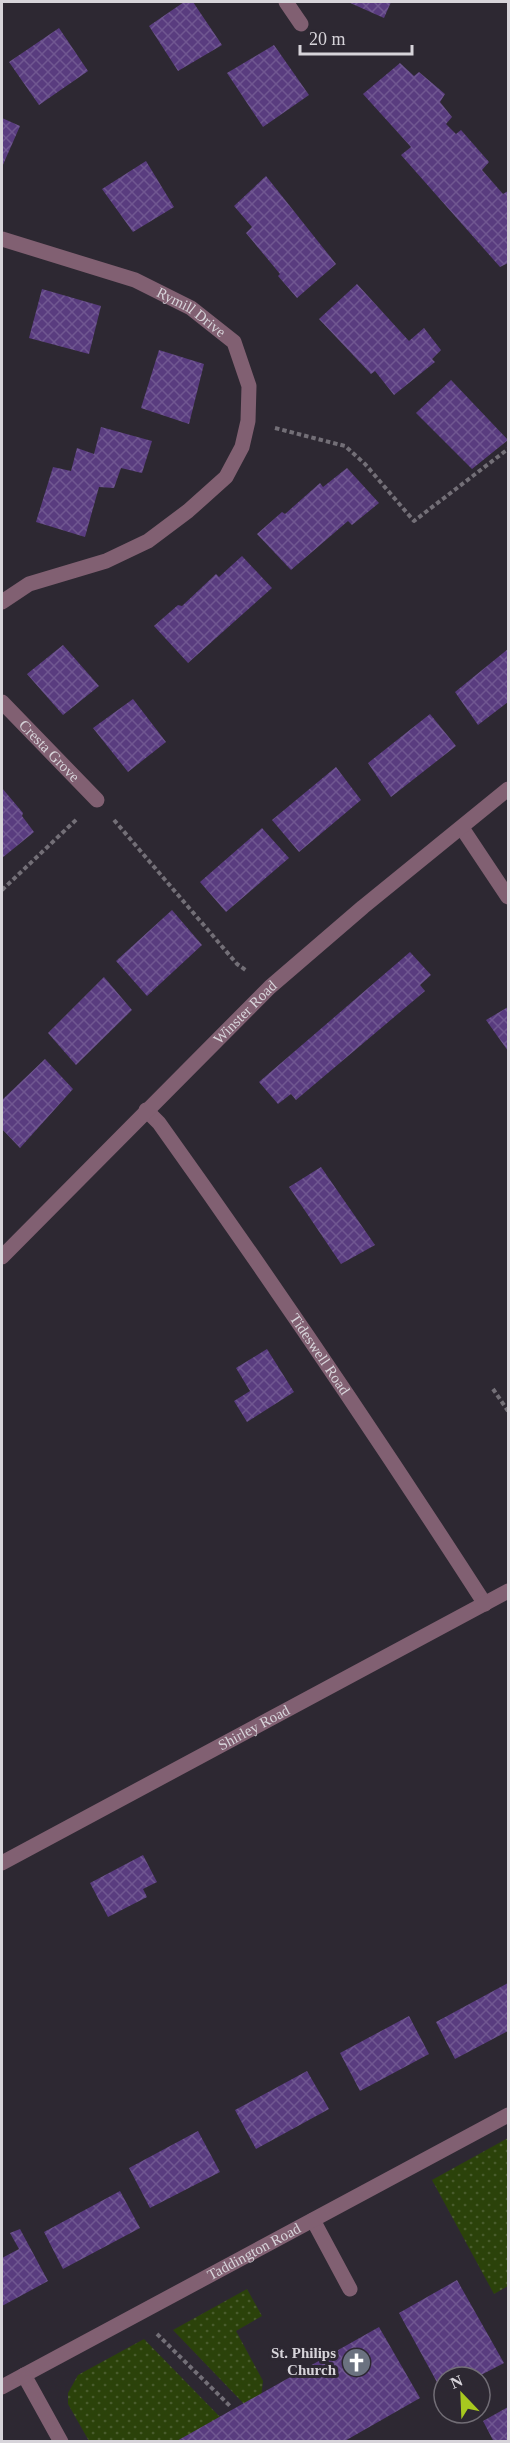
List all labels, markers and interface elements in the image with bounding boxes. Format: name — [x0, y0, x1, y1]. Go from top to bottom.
scale bar — [300, 18, 412, 56]
text: 20 m — [309, 29, 346, 49]
street label: Rymill Drive — [154, 284, 229, 340]
street label: Cresta Grove — [16, 717, 83, 785]
street label: Winster Road — [210, 977, 280, 1047]
street label: Tideswell Road — [287, 1311, 353, 1398]
street label: Shirley Road — [215, 1702, 293, 1753]
street label: Taddington Road — [205, 2220, 304, 2283]
place label: St. Philips Church — [271, 2345, 337, 2378]
church icon: St. Philips Church — [341, 2346, 373, 2378]
north arrow — [432, 2365, 492, 2425]
text: N — [448, 2371, 465, 2392]

